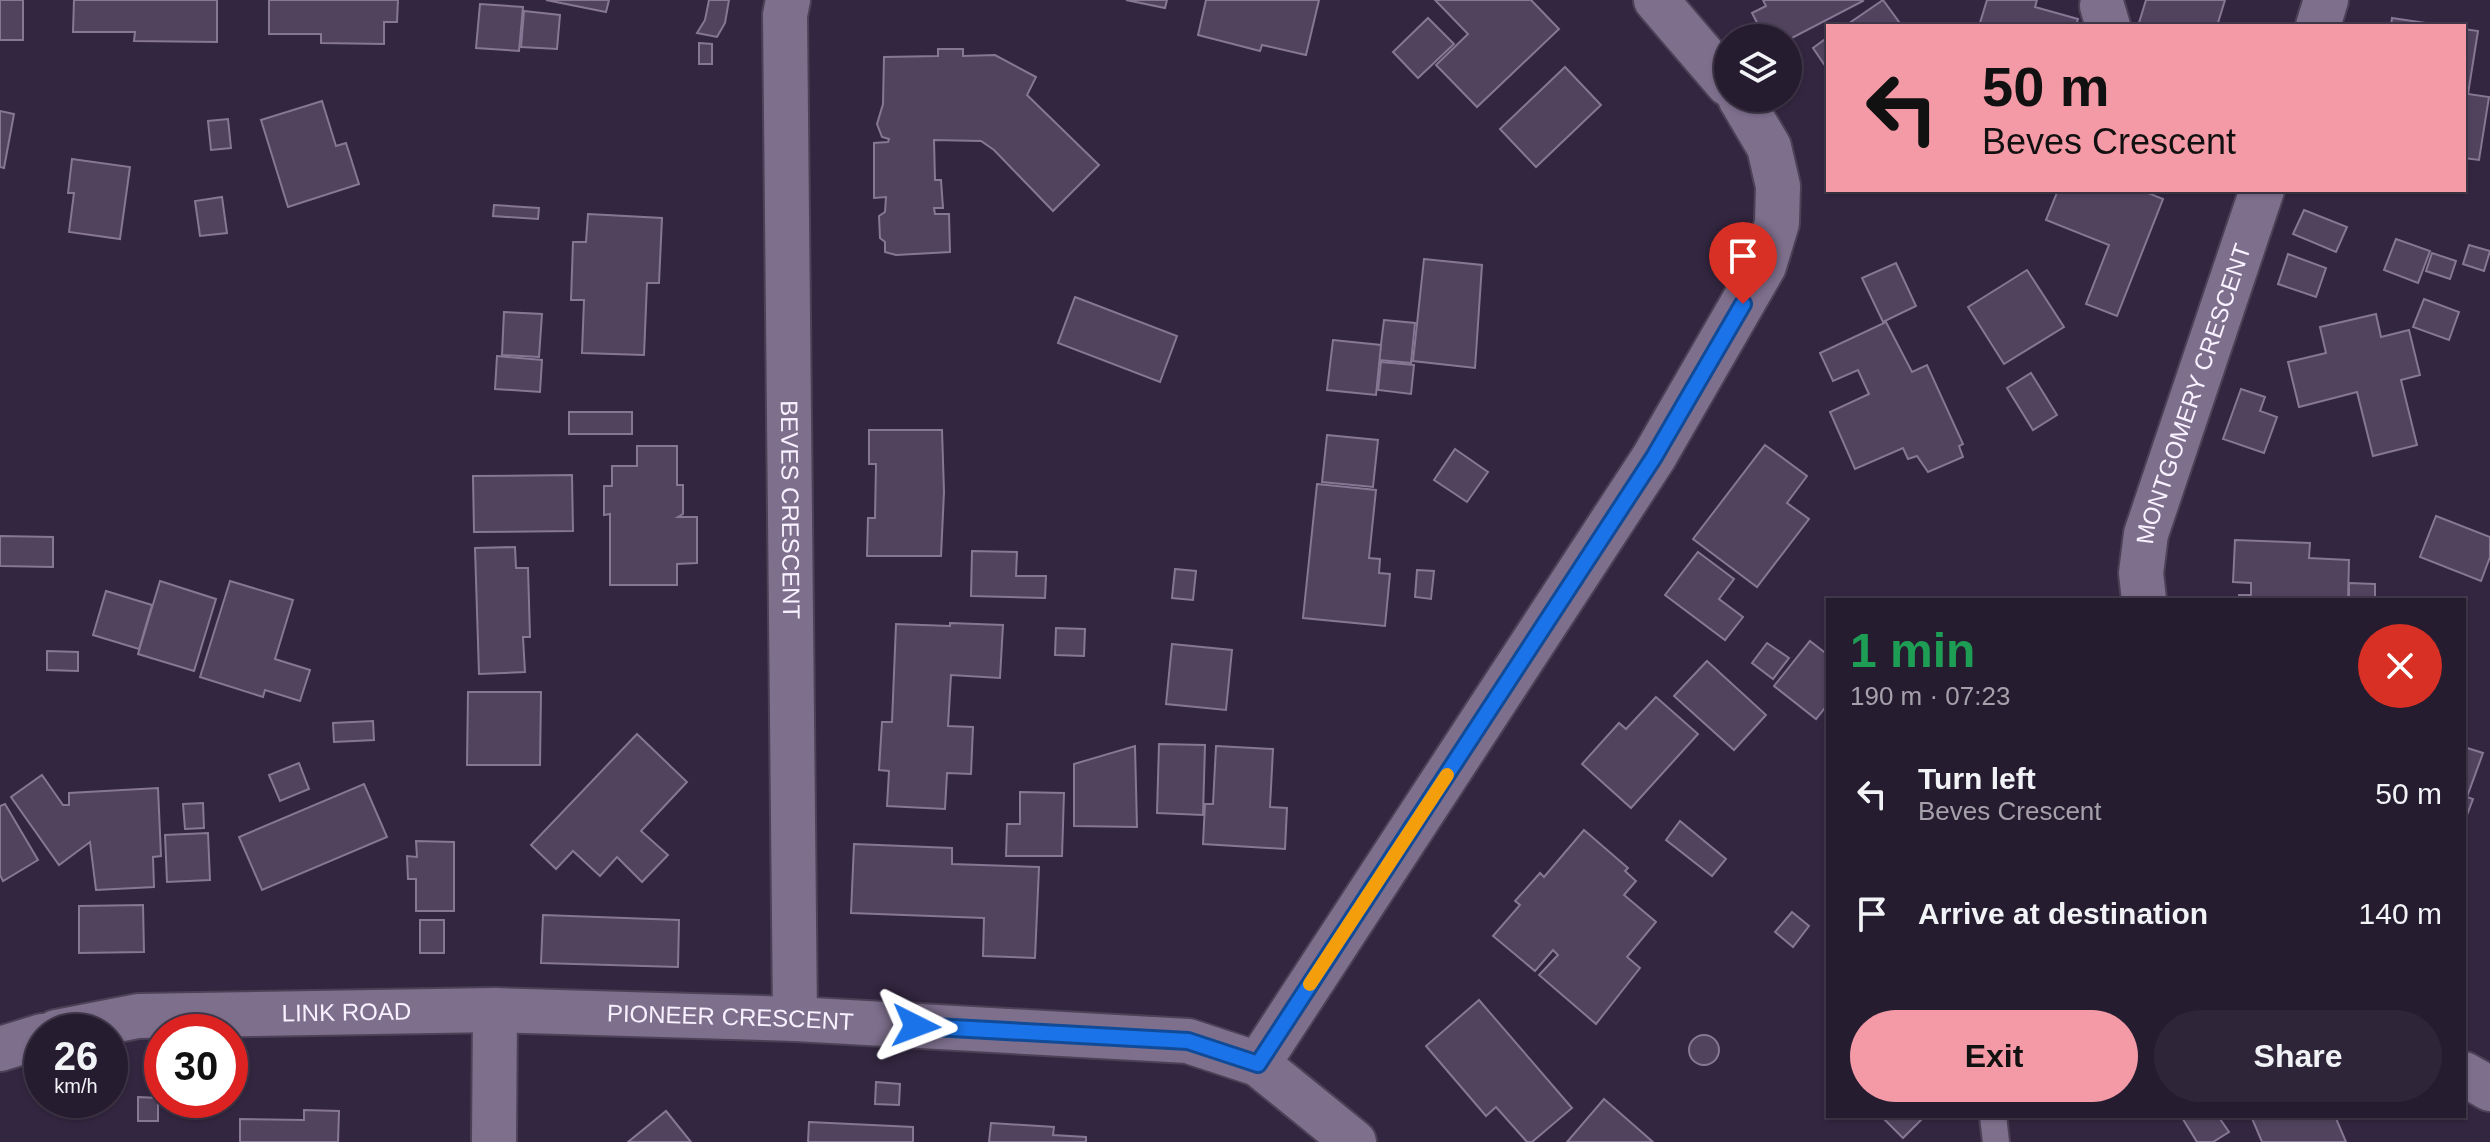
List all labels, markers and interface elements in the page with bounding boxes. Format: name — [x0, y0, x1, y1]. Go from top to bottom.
map controls — [1714, 24, 1802, 112]
button: layers — [1714, 24, 1802, 112]
text: 50 m — [1982, 55, 2110, 118]
icon: left — [1850, 56, 1954, 160]
text: Beves Crescent — [1982, 121, 2236, 162]
pin — [1709, 222, 1777, 304]
icon: arrive — [1721, 234, 1765, 278]
street label: MONTGOMERY CRESCENT — [2131, 240, 2256, 546]
street label: BEVES CRESCENT — [776, 400, 805, 620]
text: 1 min — [1850, 624, 1975, 677]
button: close — [2358, 624, 2442, 708]
text: 190 m · 07:23 — [1850, 681, 2010, 711]
text: Turn left — [1918, 762, 2036, 795]
icon: left — [1850, 772, 1894, 816]
text: 50 m — [2375, 777, 2442, 810]
text: Beves Crescent — [1918, 796, 2102, 826]
icon: arrive — [1850, 892, 1894, 936]
text: Arrive at destination — [1918, 897, 2208, 930]
text: 140 m — [2359, 897, 2442, 930]
position arrow — [874, 984, 958, 1068]
street label: LINK ROAD — [281, 997, 411, 1027]
street label: PIONEER CRESCENT — [607, 999, 855, 1035]
button: Exit — [1850, 1010, 2138, 1102]
button: Share — [2154, 1010, 2442, 1102]
speed limit sign: 30 — [144, 1014, 248, 1118]
text: 26 — [54, 1034, 98, 1078]
text: km/h — [54, 1075, 98, 1097]

